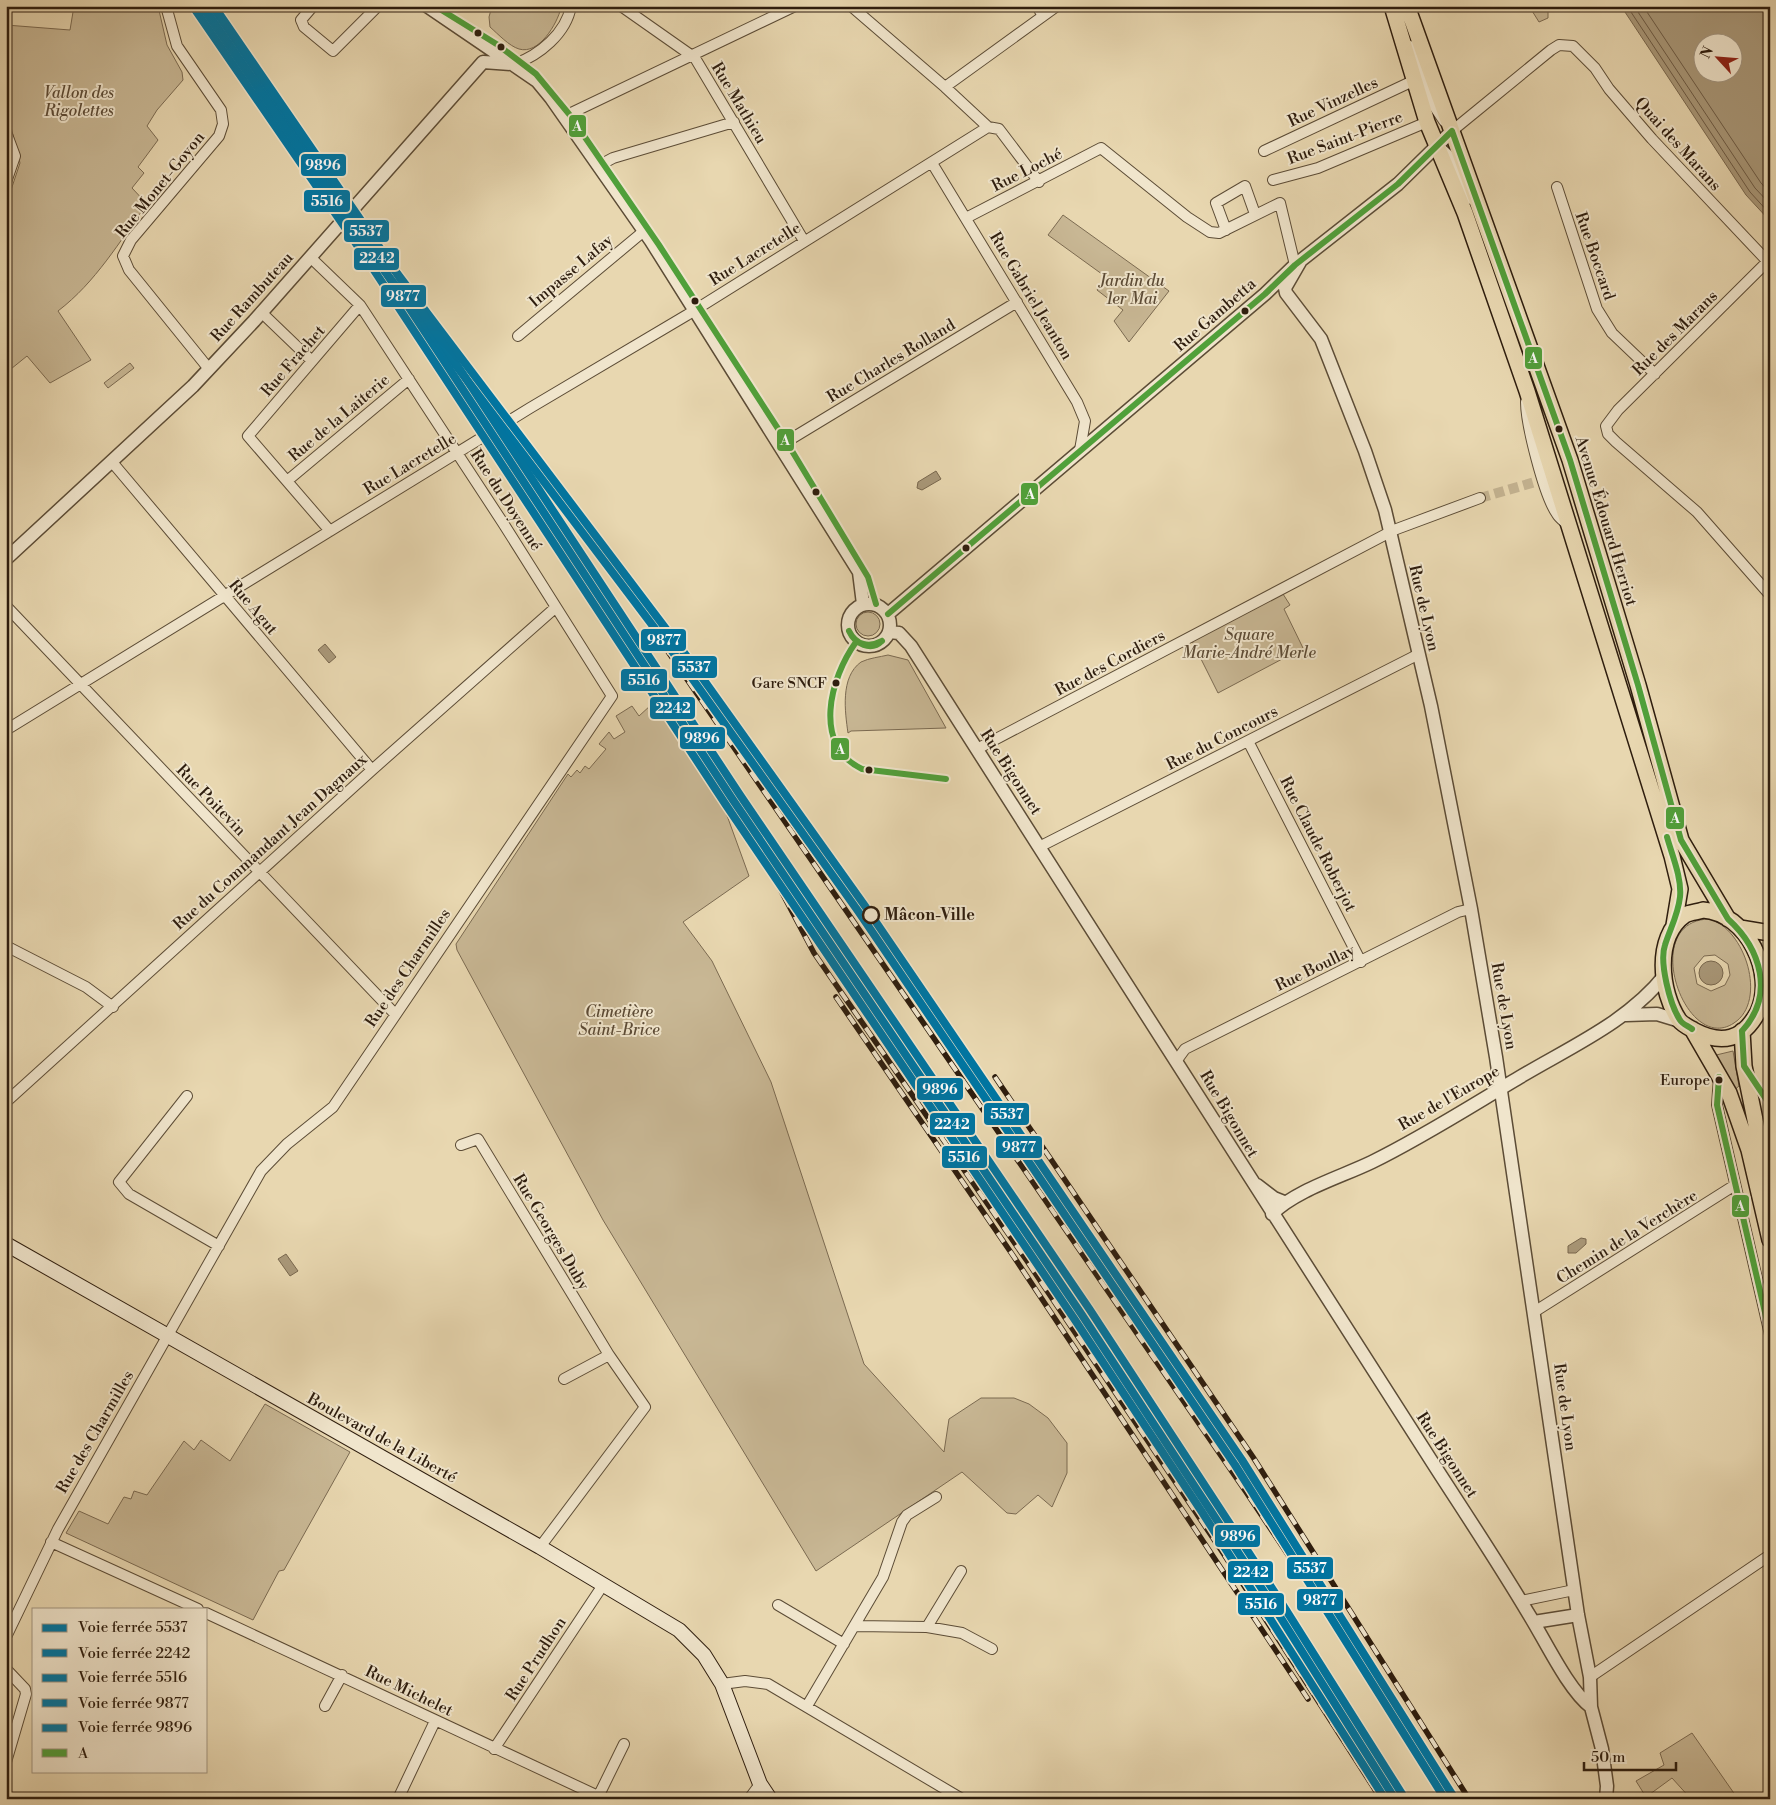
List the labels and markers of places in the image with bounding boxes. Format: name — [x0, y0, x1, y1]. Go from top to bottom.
unlabelled marker — [473, 28, 483, 38]
unlabelled marker — [496, 42, 506, 52]
unlabelled marker — [690, 296, 700, 306]
unlabelled marker — [1240, 306, 1250, 316]
unlabelled marker — [1554, 424, 1564, 434]
unlabelled marker — [811, 487, 821, 497]
unlabelled marker — [961, 543, 971, 553]
place label: Gare SNCF — [752, 674, 827, 693]
marker: Gare SNCF — [831, 678, 841, 688]
unlabelled marker — [864, 765, 874, 775]
place label: Mâcon-Ville — [884, 905, 975, 925]
marker: Mâcon-Ville — [862, 906, 880, 924]
place label: Europe — [1660, 1071, 1710, 1090]
marker: Europe — [1714, 1075, 1724, 1085]

